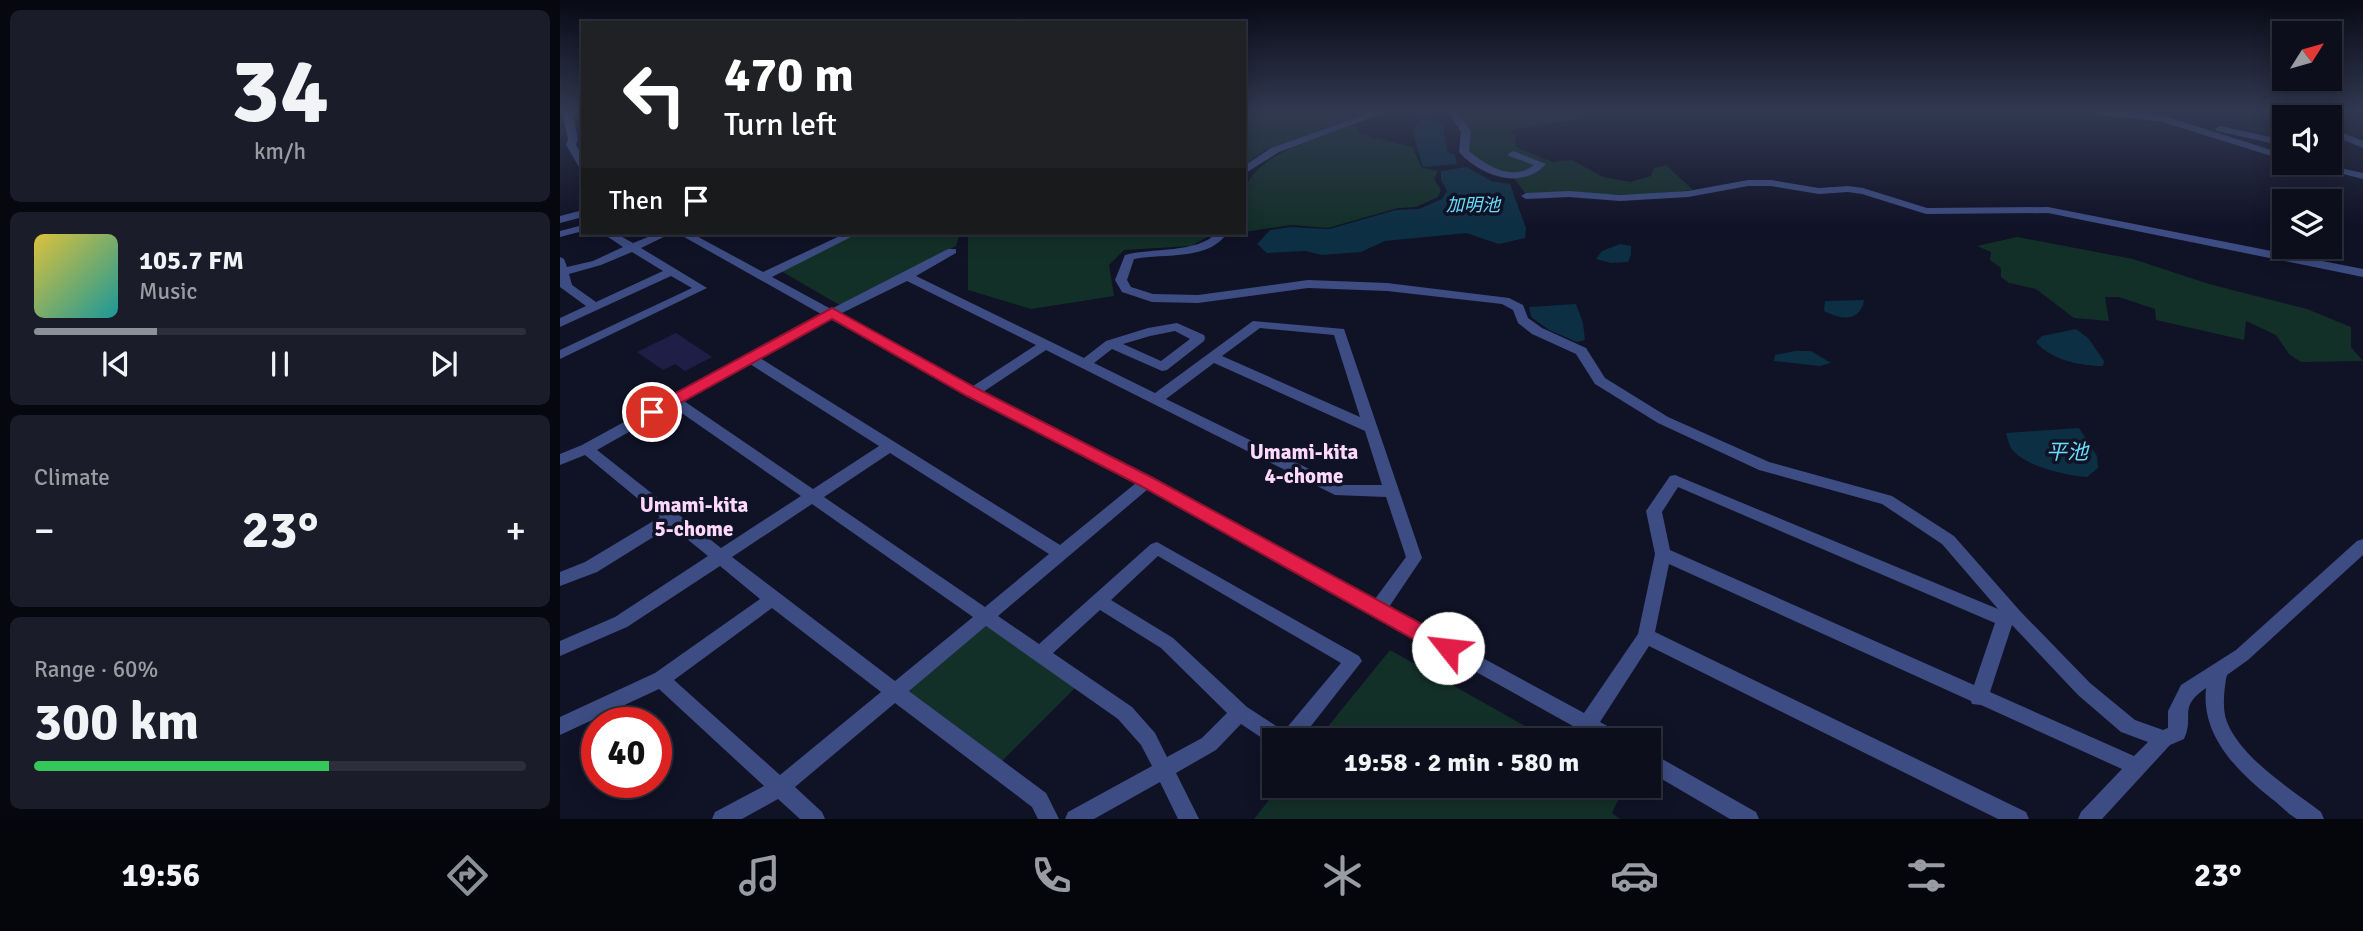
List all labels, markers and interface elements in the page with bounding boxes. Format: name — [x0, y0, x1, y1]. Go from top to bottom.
north arrow — [2272, 21, 2342, 91]
map controls — [2272, 21, 2342, 259]
text: 34 — [231, 35, 329, 148]
text: 470 m — [724, 45, 854, 105]
icon: left — [609, 49, 700, 140]
text: Turn left — [724, 105, 837, 144]
button: sound — [2272, 105, 2342, 175]
text: km/h — [254, 137, 306, 166]
icon: arrive — [677, 182, 715, 220]
text: Then — [609, 185, 663, 217]
button: layers — [2272, 189, 2342, 259]
water label: 加明池 — [1446, 194, 1502, 216]
text: 105.7 FM — [139, 245, 244, 277]
text: Music — [139, 277, 197, 306]
icon: previous — [97, 345, 135, 383]
icon: pause — [261, 345, 299, 383]
icon: next — [425, 345, 463, 383]
pin — [622, 382, 682, 442]
icon: arrive — [633, 393, 671, 431]
district label: Umami-kita 4-chome — [1250, 439, 1359, 489]
water label: 平池 — [2046, 439, 2090, 465]
text: Climate — [34, 463, 110, 492]
district label: Umami-kita 5-chome — [640, 492, 749, 542]
text: 23° — [242, 498, 318, 562]
text: − — [34, 507, 55, 554]
text: + — [505, 507, 526, 554]
position arrow — [1411, 611, 1485, 685]
text: Range · 60% — [34, 655, 158, 684]
text: 300 km — [34, 690, 199, 754]
speed limit sign: 40 — [581, 707, 672, 798]
text: 19:58 · 2 min · 580 m — [1344, 747, 1579, 779]
icon: directions — [443, 851, 492, 900]
icon: music — [735, 851, 784, 900]
icon: phone — [1027, 851, 1076, 900]
icon: climate — [1318, 851, 1367, 900]
icon: car — [1610, 851, 1659, 900]
icon: filters — [1902, 851, 1951, 900]
text: 19:56 — [121, 856, 200, 895]
text: 23° — [2194, 856, 2241, 895]

